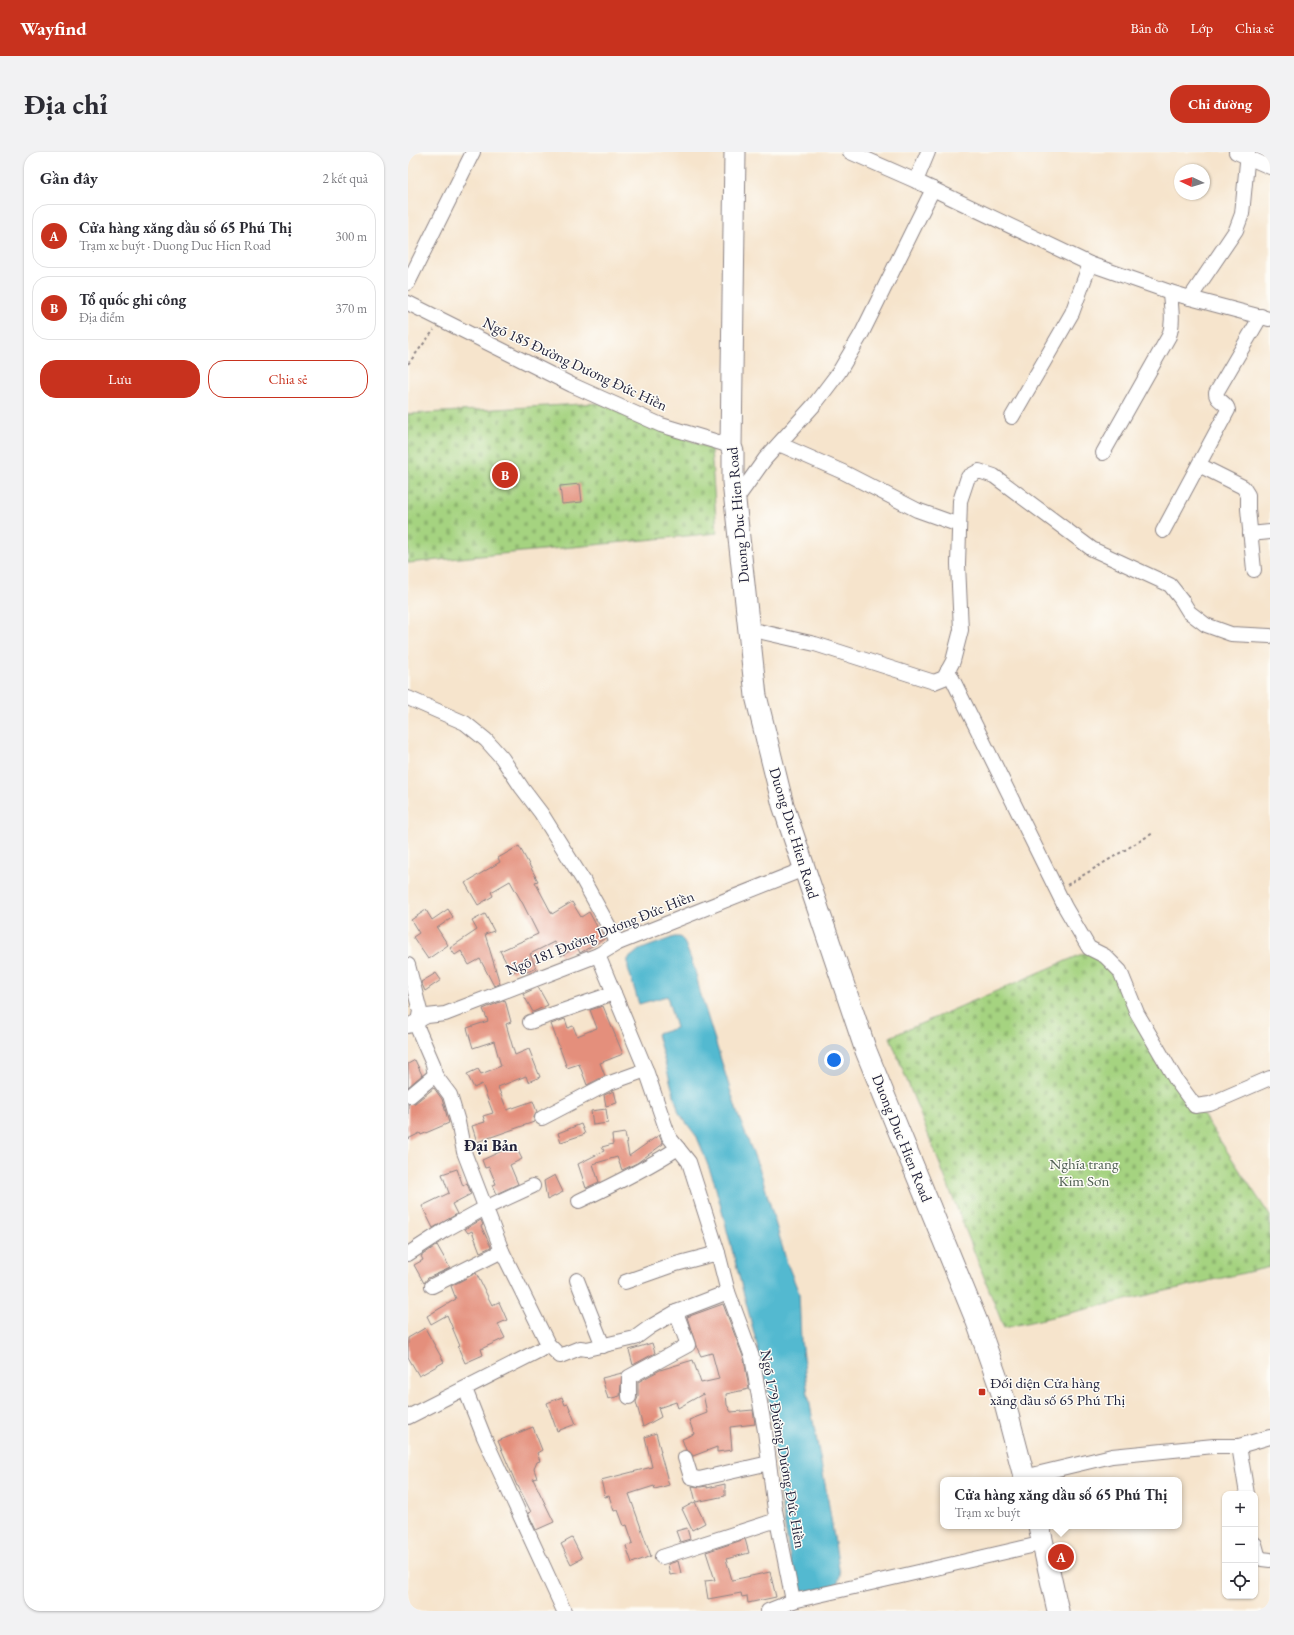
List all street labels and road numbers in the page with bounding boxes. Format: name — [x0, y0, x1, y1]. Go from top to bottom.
street label: Ngõ 185 Đường Dương Đức Hiền — [480, 312, 671, 415]
street label: Duong Duc Hien Road — [722, 446, 753, 584]
street label: Duong Duc Hien Road — [765, 765, 824, 901]
street label: Ngõ 181 Đường Dương Đức Hiền — [503, 886, 697, 979]
street label: Duong Duc Hien Road — [868, 1071, 937, 1205]
street label: Ngõ 179 Đường Dương Đức Hiền — [757, 1348, 810, 1550]

